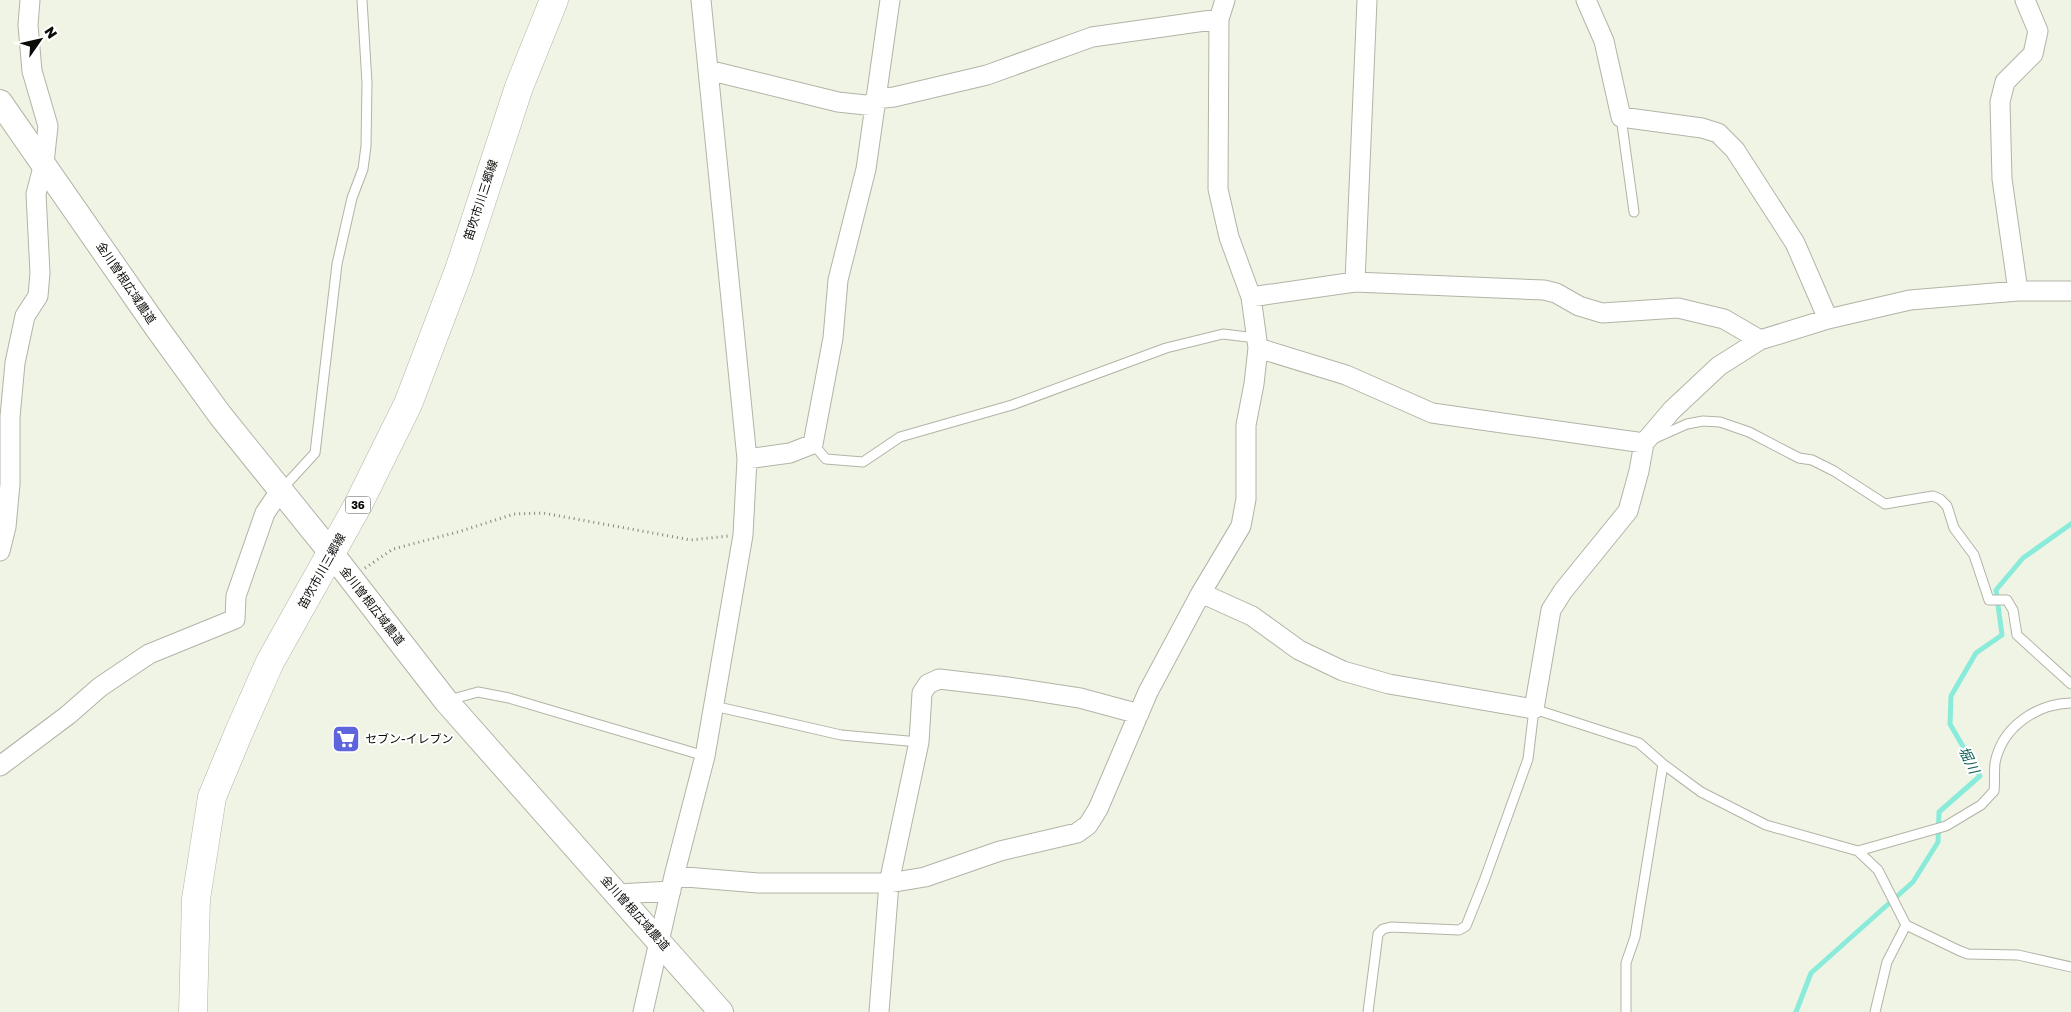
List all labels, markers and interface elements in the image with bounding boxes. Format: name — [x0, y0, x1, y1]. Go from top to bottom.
north arrow — [15, 15, 65, 65]
text: N — [41, 23, 61, 42]
street label: 笛吹市川三郷線 — [460, 158, 501, 242]
street label: 金川曽根広域農道 — [93, 239, 159, 327]
road number: 36 — [346, 496, 370, 514]
street label: 笛吹市川三郷線 — [295, 530, 348, 611]
street label: 金川曽根広域農道 — [337, 563, 408, 648]
supermarket icon: セブン-イレブン — [331, 724, 361, 754]
place label: セブン-イレブン — [365, 731, 454, 746]
water label: 堀川 — [1956, 743, 1984, 778]
street label: 金川曽根広域農道 — [598, 872, 673, 953]

